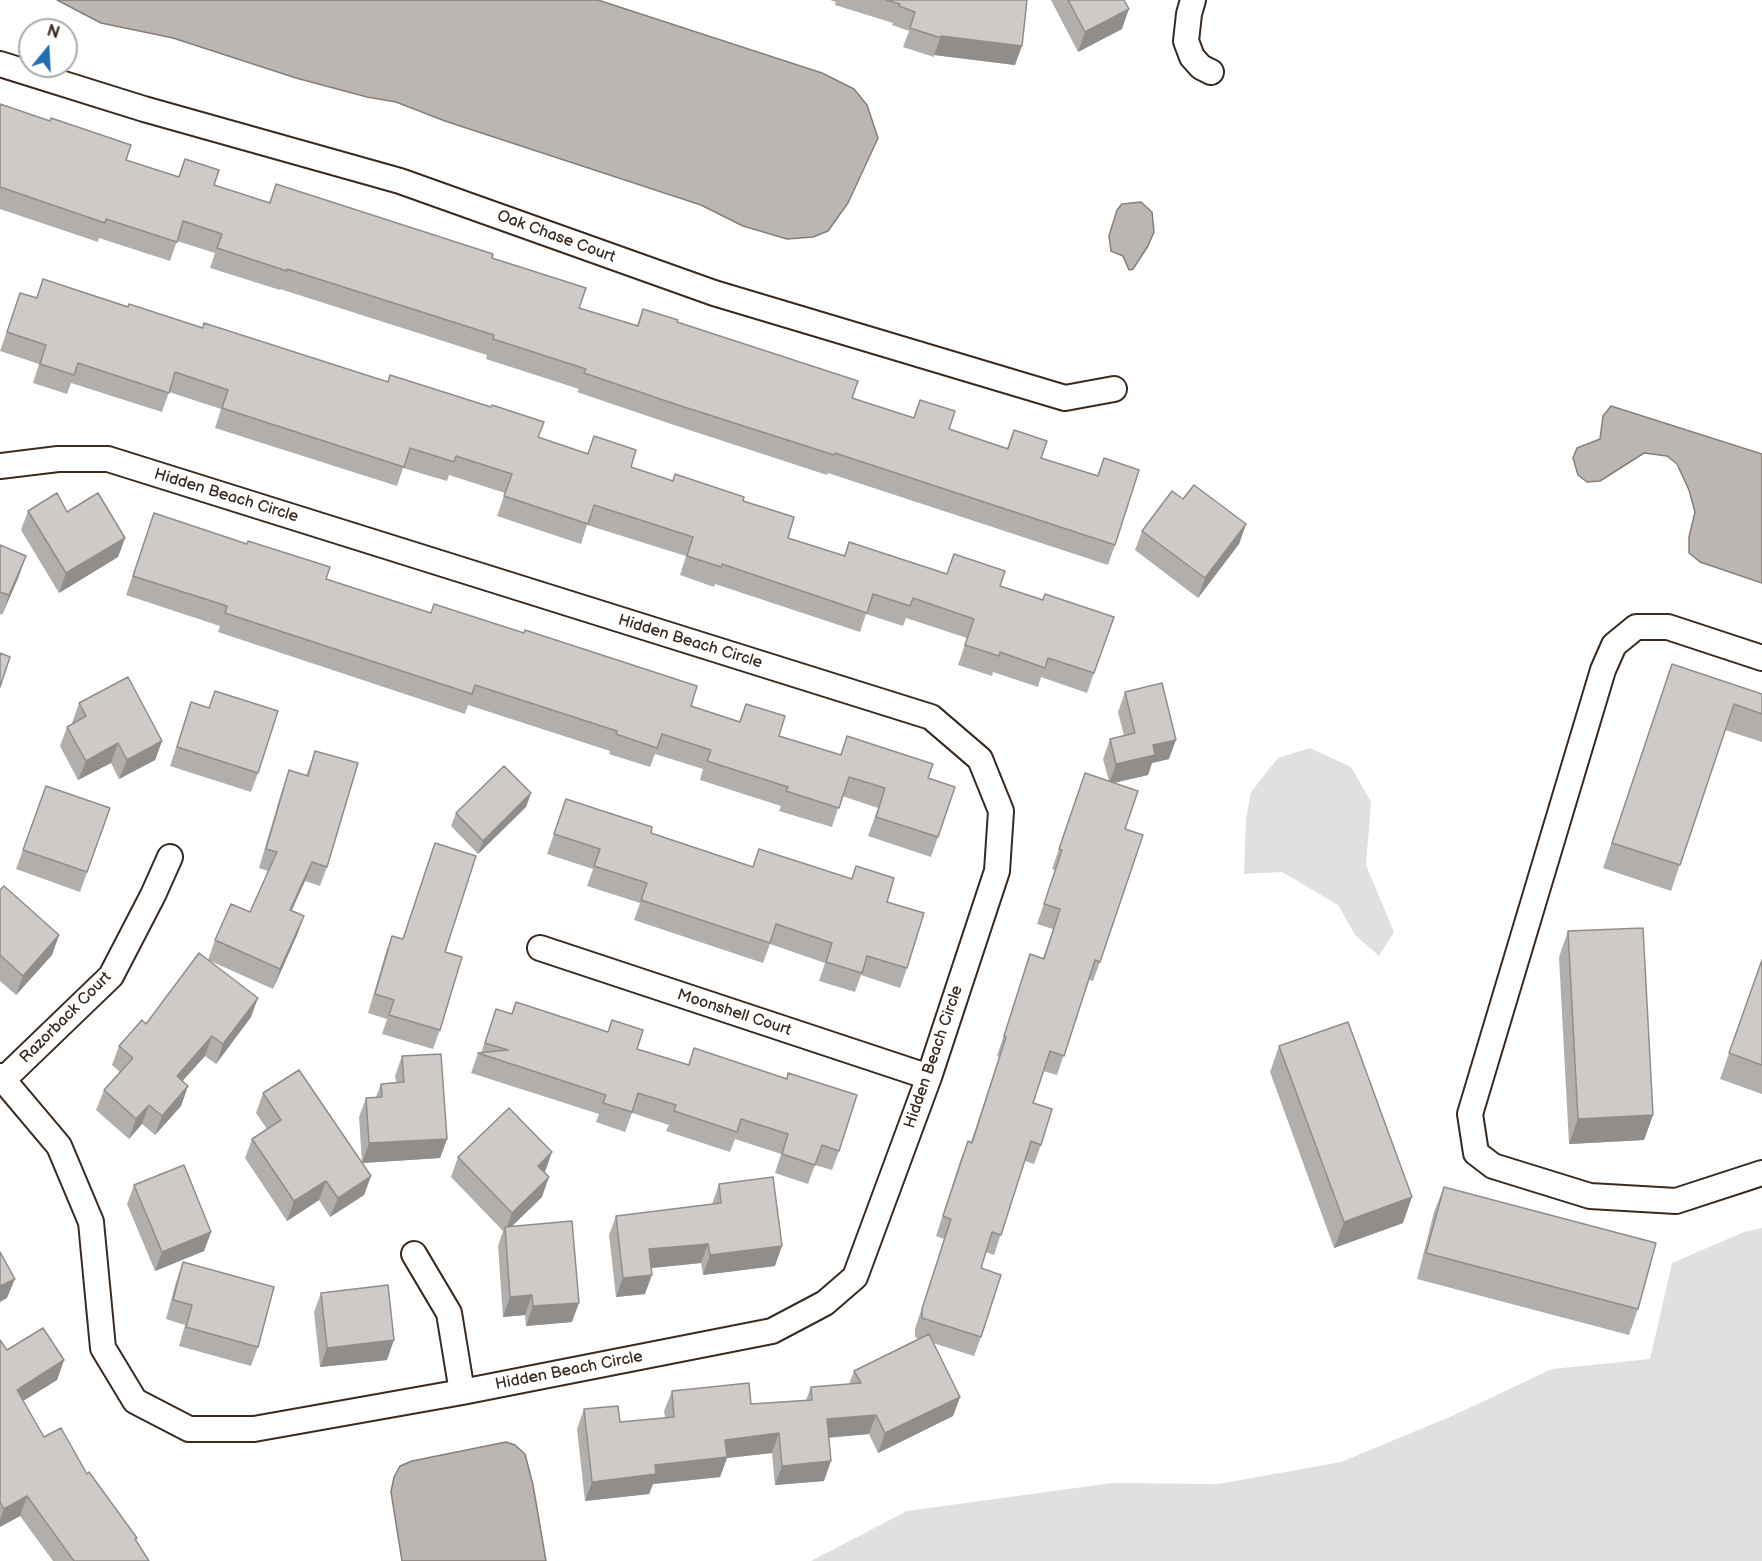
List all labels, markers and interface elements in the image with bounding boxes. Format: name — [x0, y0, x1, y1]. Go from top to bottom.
north arrow — [18, 18, 78, 78]
text: N — [44, 21, 62, 43]
street label: Oak Chase Court — [494, 207, 618, 267]
street label: Hidden Beach Circle — [152, 465, 300, 527]
street label: Hidden Beach Circle — [616, 611, 764, 673]
street label: Razorback Court — [16, 968, 116, 1068]
street label: Hidden Beach Circle — [901, 983, 967, 1131]
street label: Moonshell Court — [675, 986, 793, 1040]
street label: Hidden Beach Circle — [494, 1347, 644, 1395]

